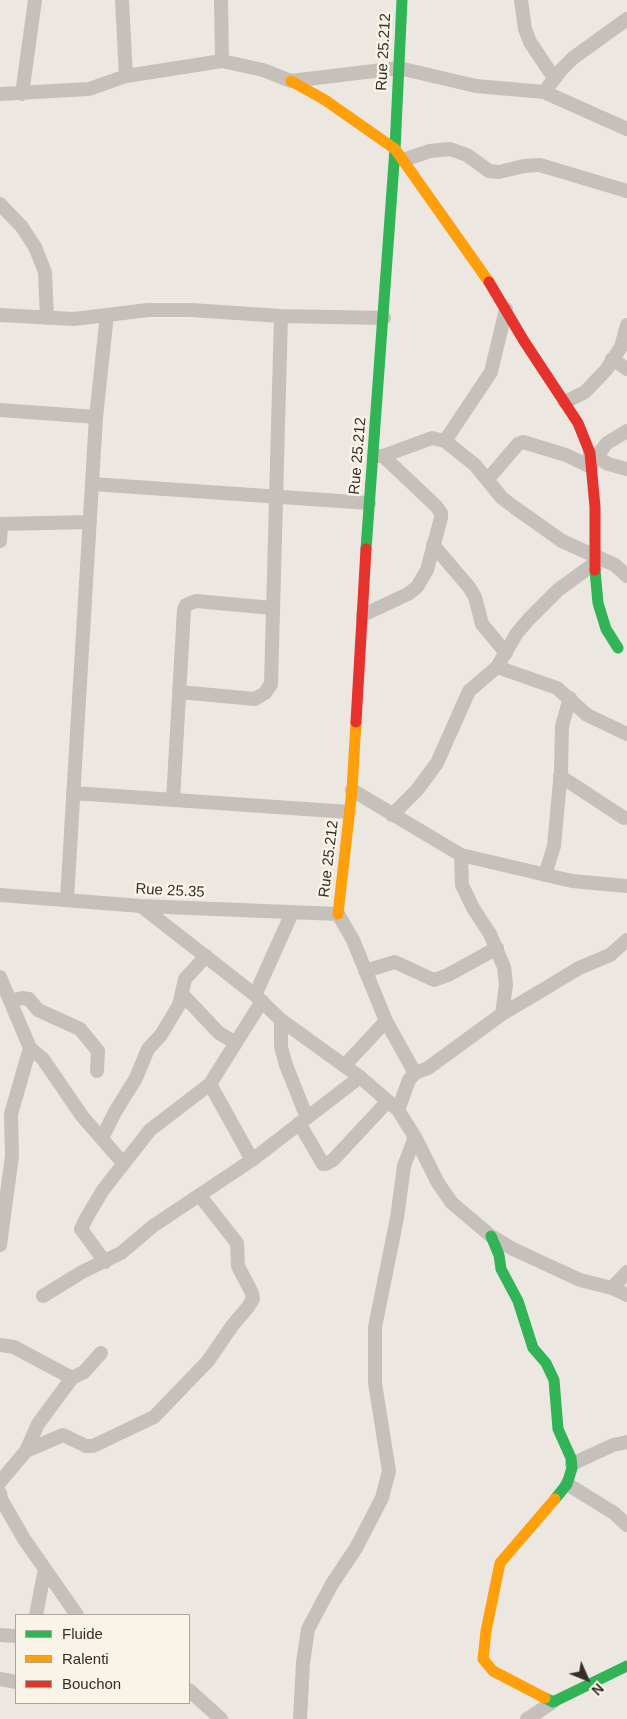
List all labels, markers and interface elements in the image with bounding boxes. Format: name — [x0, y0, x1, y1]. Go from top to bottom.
street label: Rue 25.212 — [373, 13, 395, 91]
street label: Rue 25.212 — [346, 417, 370, 495]
street label: Rue 25.212 — [315, 819, 343, 899]
street label: Rue 25.35 — [135, 880, 205, 902]
legend — [15, 1614, 190, 1704]
text: Fluide — [62, 1625, 103, 1642]
text: Ralenti — [62, 1650, 109, 1667]
north arrow — [562, 1654, 612, 1704]
text: Bouchon — [62, 1675, 121, 1692]
text: N — [589, 1680, 607, 1699]

